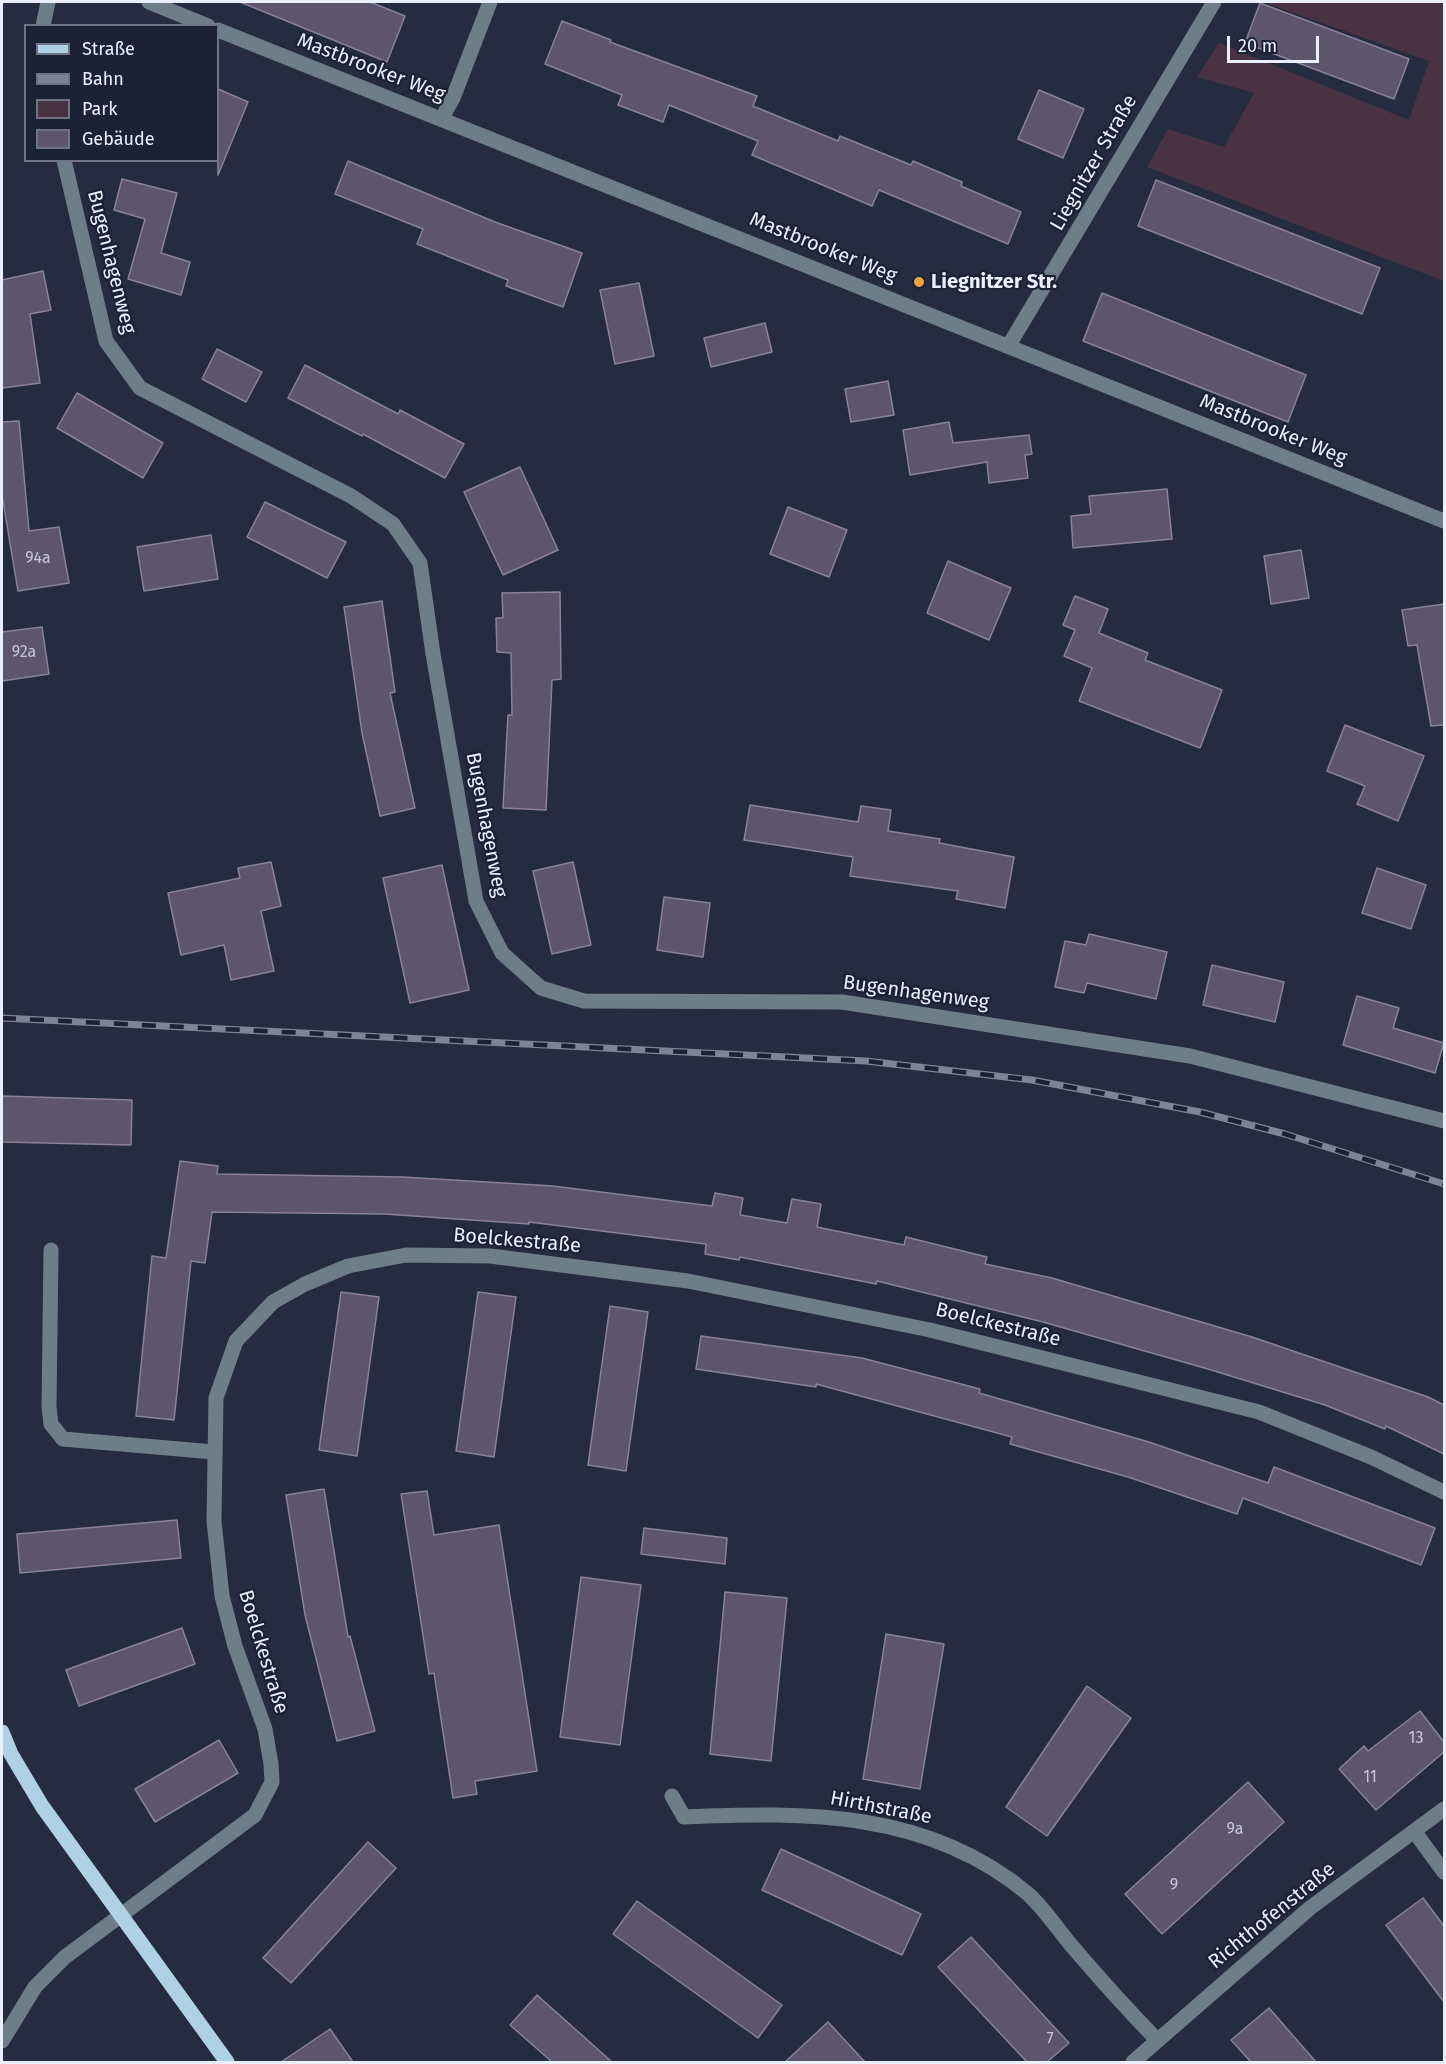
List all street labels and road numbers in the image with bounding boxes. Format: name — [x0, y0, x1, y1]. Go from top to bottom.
street label: Mastbrooker Weg — [294, 29, 448, 107]
street label: Liegnitzer Straße — [1045, 91, 1143, 235]
street label: Bugenhagenweg — [82, 188, 140, 336]
street label: Mastbrooker Weg — [746, 208, 900, 288]
street label: Mastbrooker Weg — [1196, 390, 1350, 470]
street label: Bugenhagenweg — [460, 750, 512, 900]
street label: Bugenhagenweg — [841, 971, 991, 1015]
street label: Boelckestraße — [452, 1223, 582, 1259]
street label: Boelckestraße — [933, 1298, 1063, 1352]
street label: Boelckestraße — [233, 1587, 293, 1717]
street label: Hirthstraße — [828, 1786, 934, 1830]
street label: Richthofenstraße — [1204, 1858, 1340, 1974]

